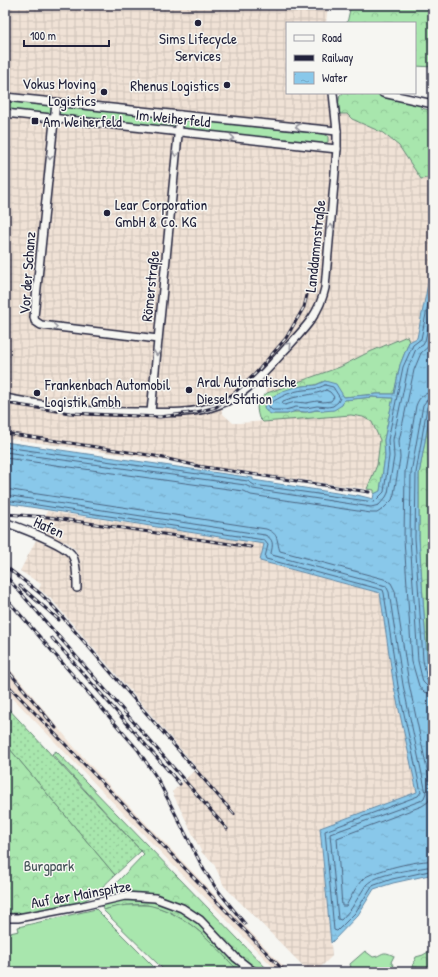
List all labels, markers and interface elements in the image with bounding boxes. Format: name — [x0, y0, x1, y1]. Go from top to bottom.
marker: Sims Lifecycle Services — [193, 18, 203, 28]
scale bar — [24, 22, 109, 48]
legend — [286, 22, 416, 94]
text: 100 m — [30, 27, 56, 44]
place label: Sims Lifecycle Services — [159, 28, 237, 66]
text: Road — [322, 29, 342, 46]
text: Railway — [322, 49, 353, 66]
text: Water — [322, 69, 348, 86]
place label: Vokus Moving Logistics — [22, 73, 96, 111]
place label: Rhenus Logistics — [130, 75, 219, 96]
marker: Rhenus Logistics — [222, 80, 232, 90]
marker: Vokus Moving Logistics — [99, 87, 109, 97]
street label: Im Weiherfeld — [135, 104, 212, 132]
place label: Am Weiherfeld — [43, 111, 122, 132]
marker: Am Weiherfeld — [30, 116, 40, 126]
one-way arrow — [295, 123, 302, 132]
one-way arrow — [229, 133, 235, 142]
one-way arrow — [172, 151, 181, 157]
one-way arrow — [46, 154, 55, 160]
place label: Lear Corporation GmbH & Co. KG — [115, 194, 207, 232]
street label: Landdammstraße — [300, 199, 330, 293]
marker: Lear Corporation GmbH & Co. KG — [102, 208, 112, 218]
one-way arrow — [326, 224, 335, 230]
street label: Vor der Schanz — [14, 230, 40, 315]
street label: Römerstraße — [136, 249, 164, 323]
one-way arrow — [52, 322, 58, 331]
one-way arrow — [284, 343, 291, 350]
one-way arrow — [152, 350, 161, 356]
place label: Aral Automatische Diesel Station — [197, 371, 296, 409]
place label: Frankenbach Automobil Logistik Gmbh — [44, 374, 170, 412]
marker: Aral Automatische Diesel Station — [184, 385, 194, 395]
marker: Frankenbach Automobil Logistik Gmbh — [32, 388, 42, 398]
street label: Hafen — [31, 511, 68, 543]
park label: Burgpark — [24, 855, 74, 876]
street label: Auf der Mainspitze — [29, 875, 133, 913]

